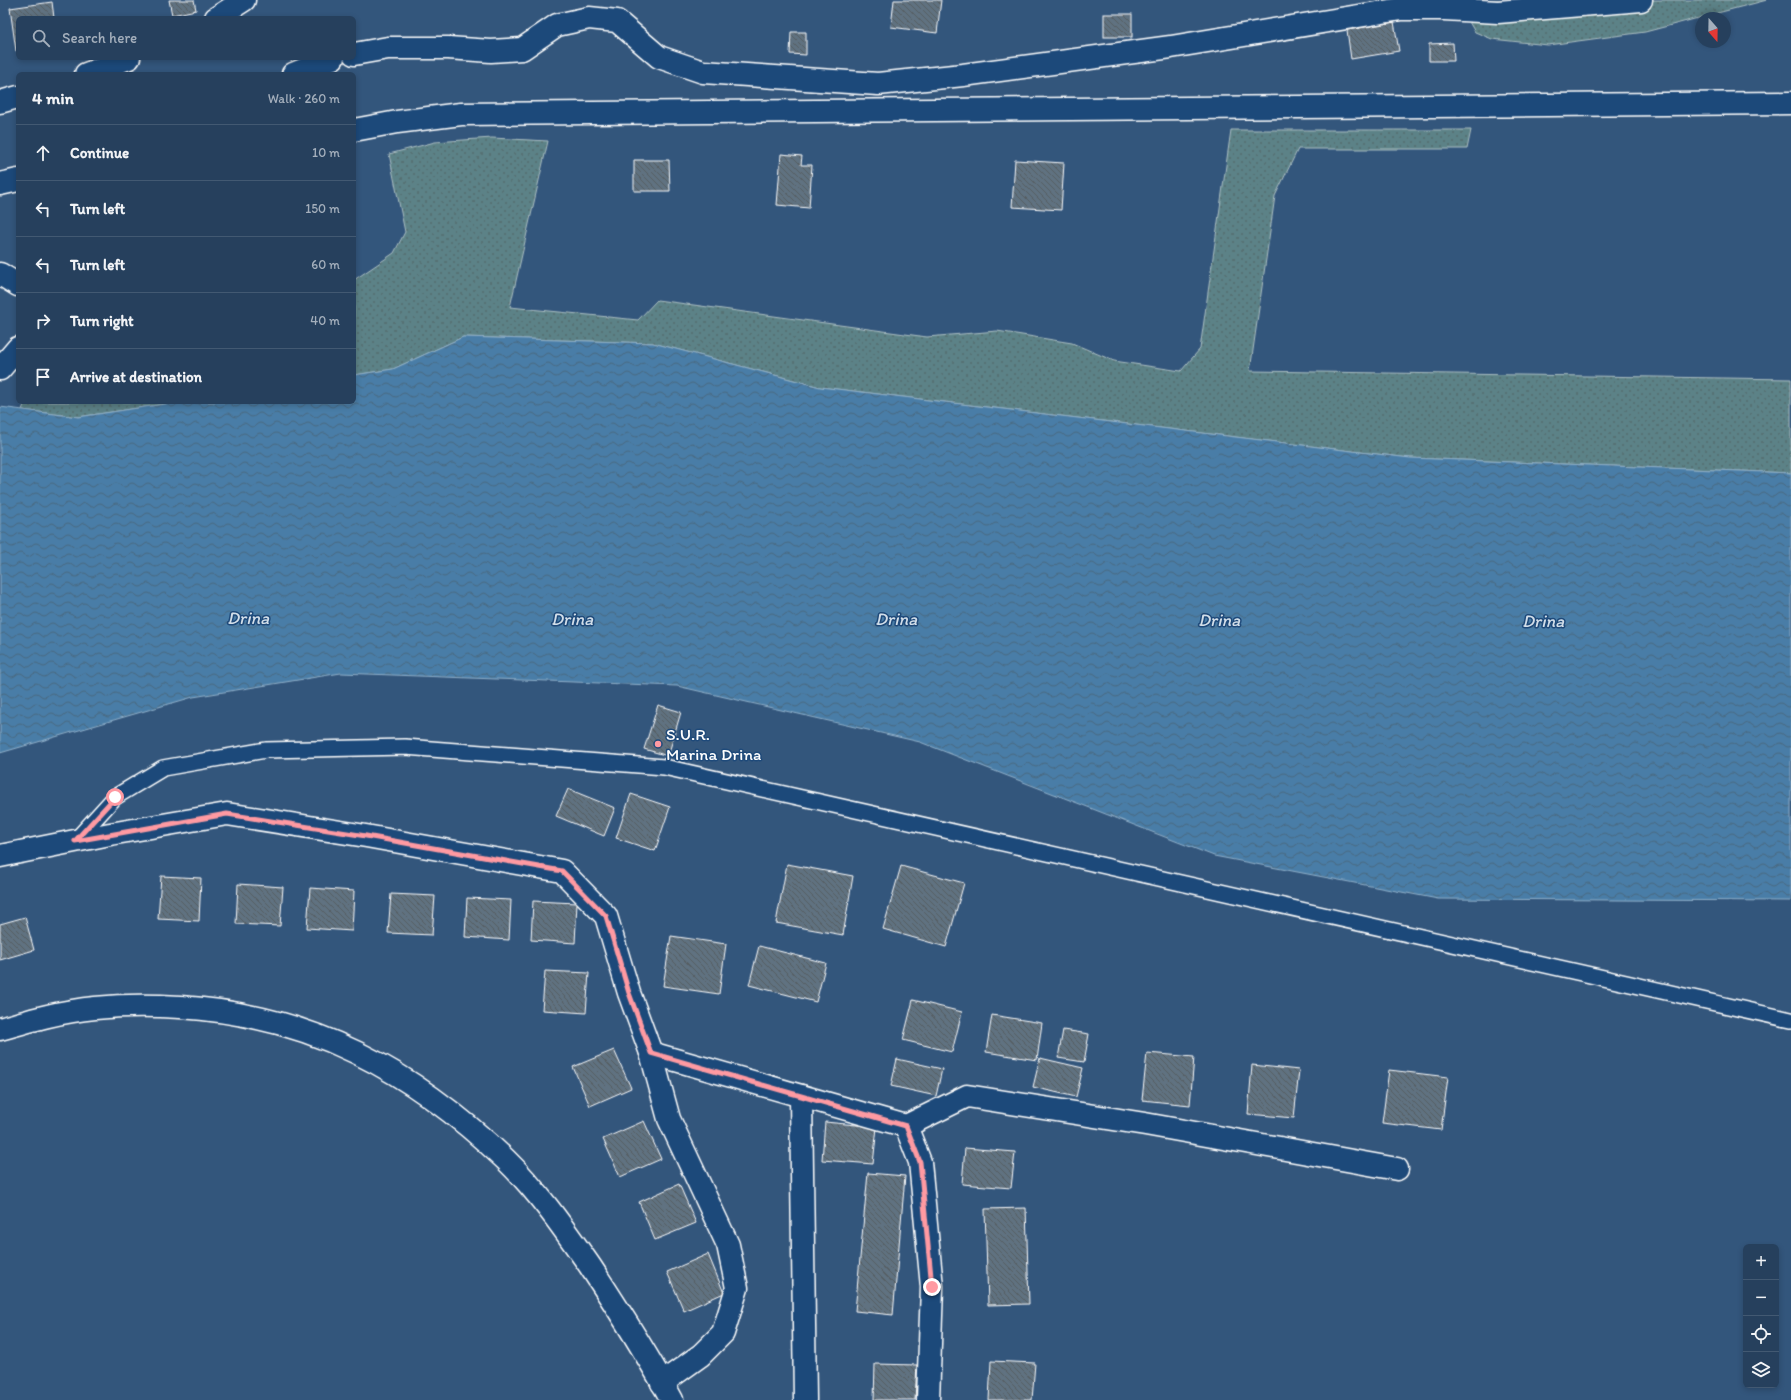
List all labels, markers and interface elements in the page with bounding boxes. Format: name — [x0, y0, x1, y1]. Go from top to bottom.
north arrow — [1695, 12, 1731, 48]
search box — [16, 16, 356, 60]
icon: search — [30, 27, 52, 49]
text: Search here — [62, 29, 137, 47]
text: 4 min — [32, 88, 74, 108]
text: Walk · 260 m — [268, 91, 340, 106]
icon: ahead — [32, 142, 54, 164]
text: Continue — [70, 144, 129, 162]
text: 10 m — [312, 145, 340, 160]
icon: left — [32, 198, 54, 220]
text: Turn left — [70, 200, 125, 218]
text: 150 m — [305, 201, 340, 216]
icon: left — [32, 254, 54, 276]
text: Turn left — [70, 256, 125, 274]
text: 60 m — [311, 257, 340, 272]
icon: right — [32, 310, 54, 332]
text: Turn right — [70, 312, 134, 330]
text: 40 m — [310, 313, 340, 328]
icon: arrive — [32, 366, 54, 388]
text: Arrive at destination — [70, 368, 202, 386]
water label: Drina — [227, 607, 270, 629]
water label: Drina — [551, 608, 594, 630]
water label: Drina — [875, 608, 918, 630]
water label: Drina — [1198, 609, 1241, 631]
water label: Drina — [1522, 610, 1565, 632]
place label: S.U.R. Marina Drina — [666, 724, 761, 764]
marker: S.U.R. Marina Drina — [653, 739, 663, 749]
route start — [106, 788, 124, 806]
map controls — [1743, 1244, 1779, 1388]
button: + — [1743, 1244, 1779, 1280]
route end — [923, 1278, 941, 1296]
button: − — [1743, 1280, 1779, 1316]
button: locate — [1743, 1316, 1779, 1352]
button: layers — [1743, 1352, 1779, 1388]

